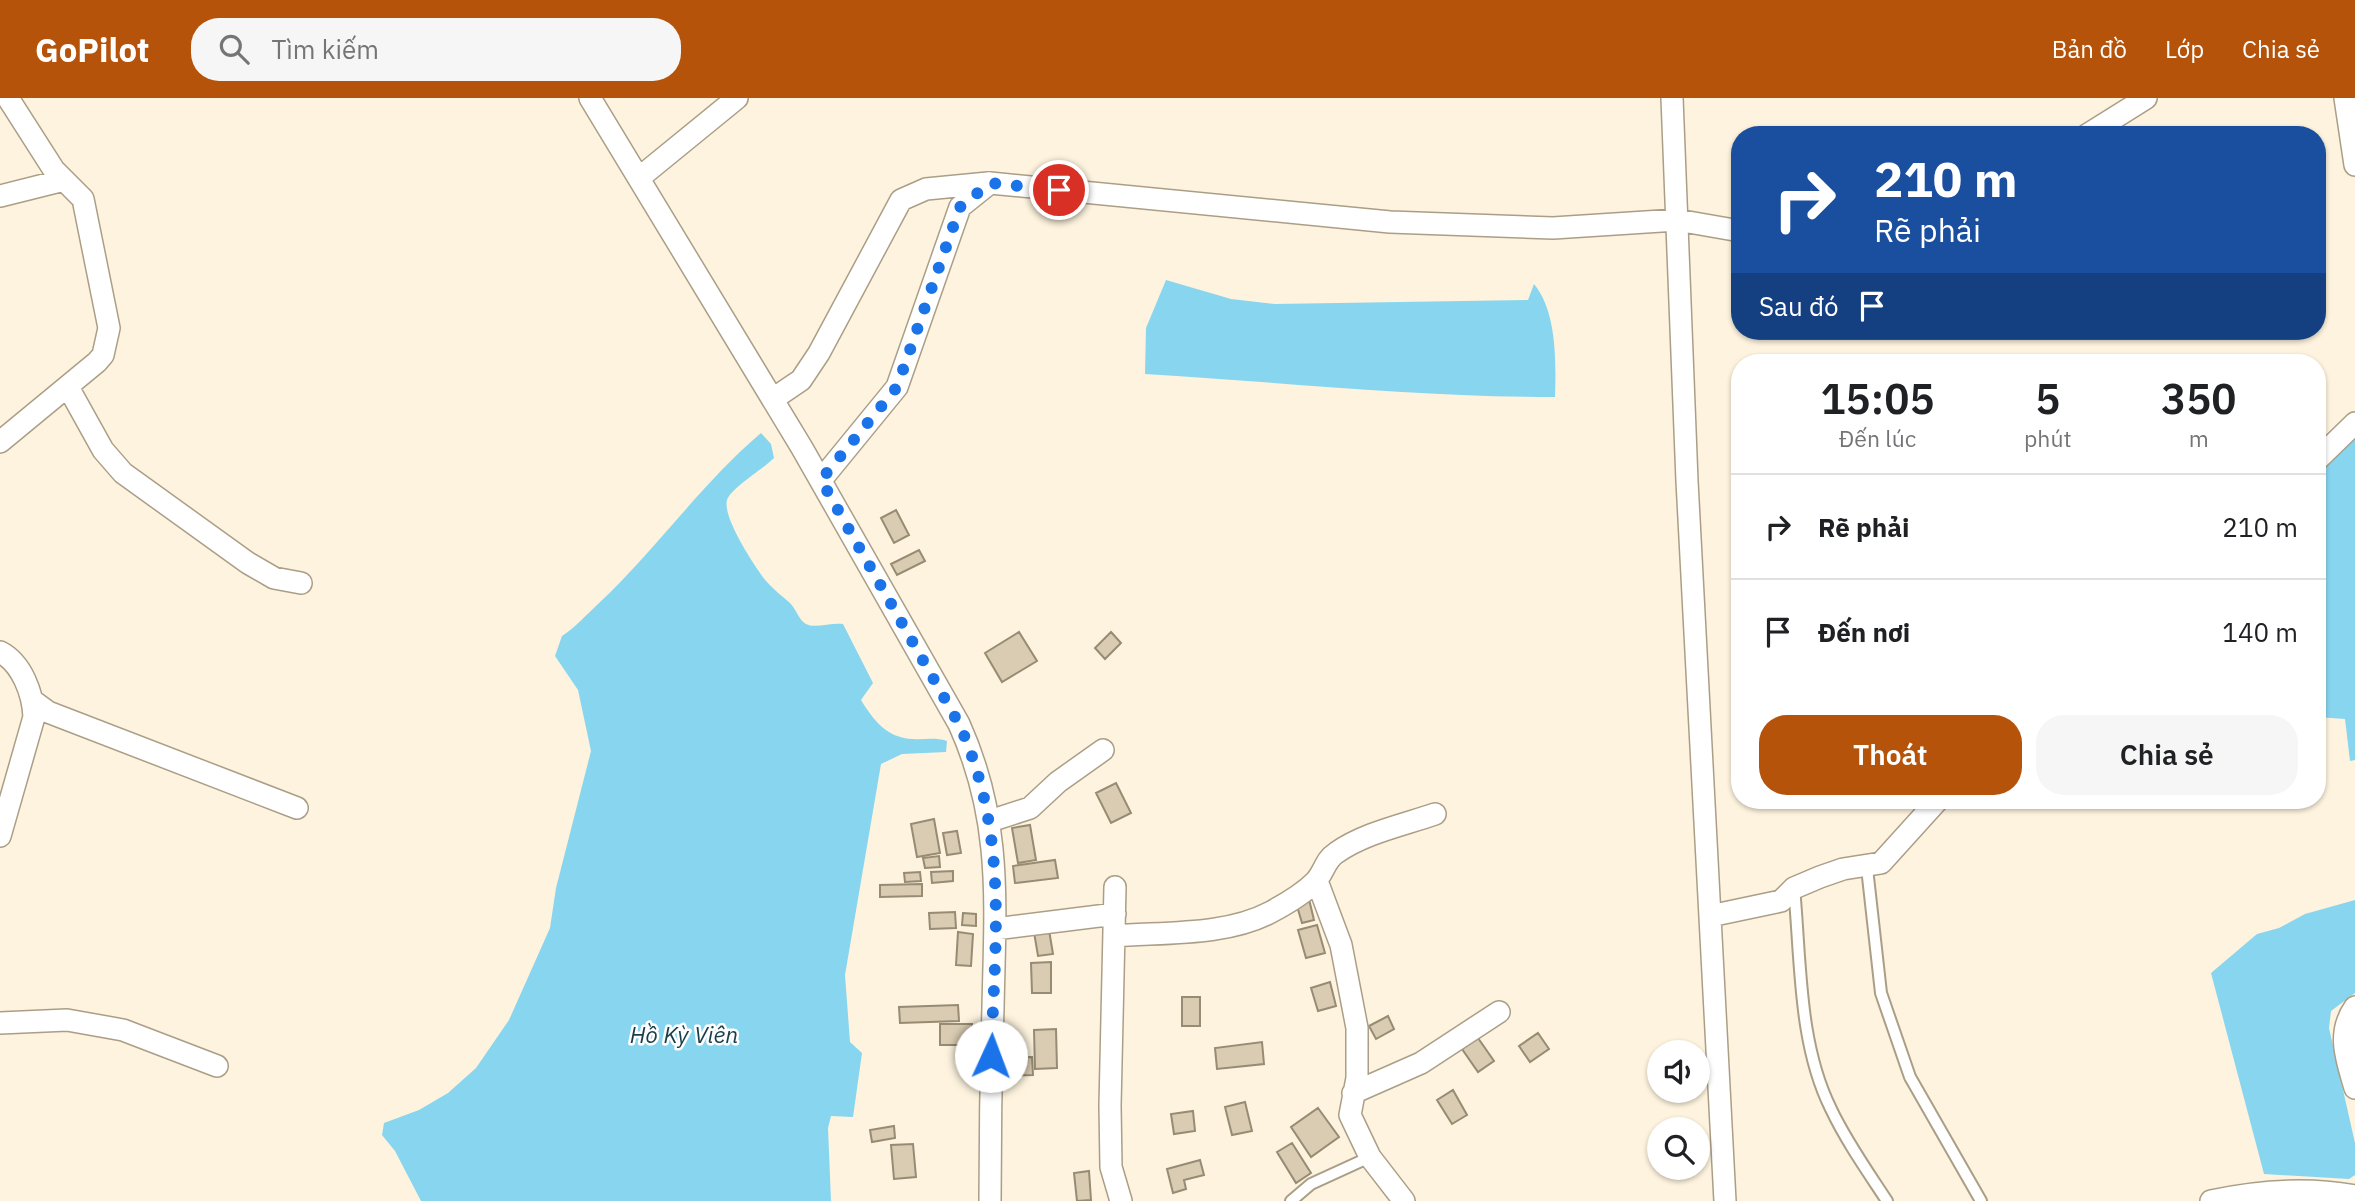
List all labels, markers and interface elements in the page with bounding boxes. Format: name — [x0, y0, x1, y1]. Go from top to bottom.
search box — [191, 18, 681, 81]
text: GoPilot — [35, 28, 149, 71]
icon: search — [215, 30, 253, 68]
text: Tìm kiếm — [271, 32, 379, 66]
text: Bản đồ — [2052, 33, 2127, 65]
text: Lớp — [2165, 33, 2204, 65]
text: Chia sẻ — [2242, 33, 2320, 65]
text: 210 m — [1874, 147, 2018, 210]
icon: right — [1759, 154, 1850, 245]
pin — [1029, 160, 1089, 220]
icon: arrive — [1040, 171, 1078, 209]
text: Rẽ phải — [1874, 209, 1981, 251]
icon: arrive — [1853, 287, 1891, 325]
text: Sau đó — [1759, 289, 1839, 323]
text: 15:05 — [1820, 371, 1935, 426]
text: 5 — [2035, 371, 2060, 426]
text: 350 — [2161, 371, 2237, 426]
text: Đến lúc — [1839, 423, 1916, 453]
text: phút — [2024, 423, 2072, 453]
text: m — [2189, 423, 2209, 453]
icon: right — [1759, 508, 1797, 546]
text: Rẽ phải — [1818, 510, 1909, 544]
text: 210 m — [2222, 510, 2298, 544]
icon: arrive — [1759, 613, 1797, 651]
text: Đến nơi — [1818, 615, 1910, 649]
text: 140 m — [2222, 615, 2298, 649]
button: Thoát — [1759, 715, 2022, 795]
button: Chia sẻ — [2036, 715, 2298, 795]
water label: Hồ Kỳ Viên — [630, 1019, 738, 1049]
position arrow — [954, 1019, 1028, 1093]
map controls — [1647, 1040, 1710, 1180]
button: sound — [1647, 1040, 1710, 1103]
button: search — [1647, 1117, 1710, 1180]

